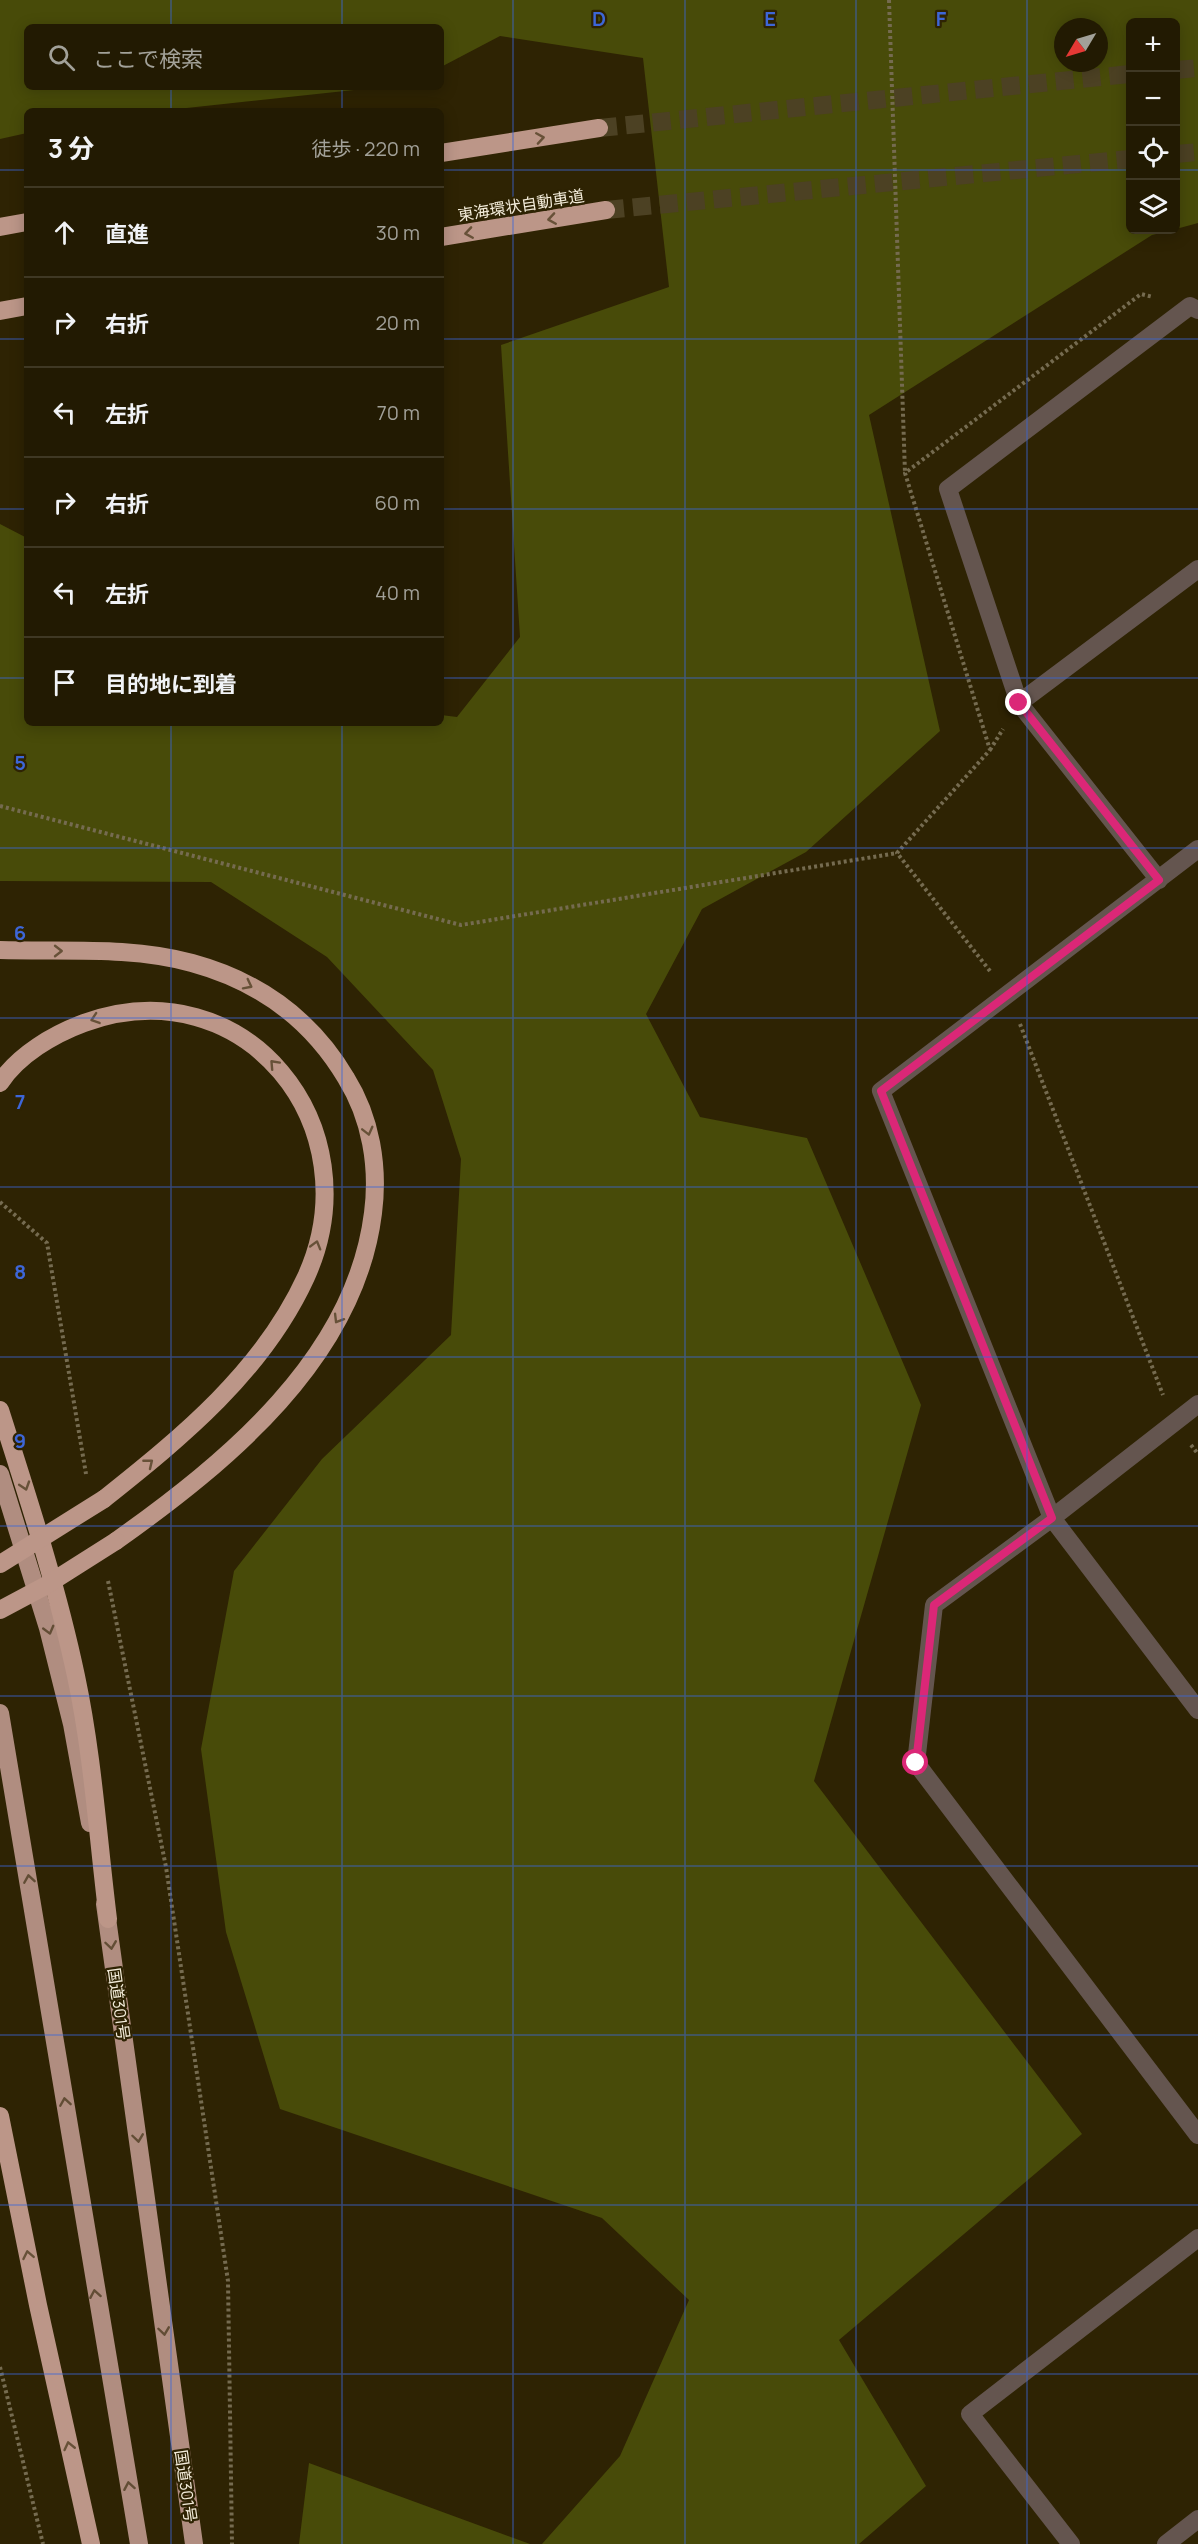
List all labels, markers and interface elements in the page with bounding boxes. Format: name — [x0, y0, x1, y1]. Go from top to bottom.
text: D — [592, 5, 606, 32]
text: E — [764, 5, 776, 32]
text: F — [936, 5, 947, 32]
north arrow — [1054, 18, 1108, 72]
map controls — [1126, 18, 1180, 234]
button: + — [1126, 18, 1180, 72]
search box — [24, 24, 444, 90]
icon: search — [45, 41, 78, 74]
text: ここで検索 — [93, 44, 203, 74]
button: − — [1126, 72, 1180, 126]
button: locate — [1126, 126, 1180, 180]
text: 3 分 — [48, 130, 94, 166]
one-way arrow — [536, 132, 545, 144]
text: 徒歩 · 220 m — [312, 135, 420, 162]
button: layers — [1126, 180, 1180, 234]
street label: 東海環状自動車道 — [456, 184, 586, 226]
one-way arrow — [547, 213, 556, 225]
icon: ahead — [48, 216, 81, 249]
text: 直進 — [105, 219, 149, 249]
text: 30 m — [376, 219, 420, 246]
one-way arrow — [464, 226, 474, 238]
icon: right — [48, 306, 81, 339]
text: 右折 — [105, 309, 149, 339]
text: 20 m — [375, 309, 420, 336]
icon: left — [48, 396, 81, 429]
text: 左折 — [105, 399, 149, 429]
text: 70 m — [377, 399, 420, 426]
icon: right — [48, 486, 81, 519]
text: 右折 — [105, 489, 149, 519]
text: 60 m — [374, 489, 420, 516]
icon: left — [48, 576, 81, 609]
text: 左折 — [105, 579, 149, 609]
text: 40 m — [375, 579, 420, 606]
icon: arrive — [48, 666, 81, 699]
text: 目的地に到着 — [105, 669, 237, 699]
route end — [1005, 689, 1031, 715]
text: 5 — [14, 749, 26, 776]
text: 6 — [14, 919, 26, 946]
one-way arrow — [54, 945, 63, 957]
one-way arrow — [242, 978, 253, 989]
one-way arrow — [90, 1011, 101, 1024]
one-way arrow — [270, 1060, 281, 1071]
text: 7 — [15, 1088, 25, 1115]
one-way arrow — [360, 1126, 373, 1136]
one-way arrow — [309, 1240, 321, 1251]
text: 8 — [14, 1258, 26, 1285]
one-way arrow — [334, 1313, 346, 1323]
text: 9 — [14, 1427, 26, 1454]
one-way arrow — [142, 1459, 153, 1470]
one-way arrow — [17, 1480, 30, 1491]
one-way arrow — [41, 1625, 54, 1635]
route start — [902, 1749, 928, 1775]
one-way arrow — [23, 1874, 36, 1884]
one-way arrow — [104, 1940, 117, 1949]
street label: 国道301号 — [103, 1966, 135, 2042]
one-way arrow — [59, 2097, 71, 2106]
one-way arrow — [131, 2133, 143, 2143]
one-way arrow — [22, 2251, 35, 2261]
one-way arrow — [90, 2290, 102, 2299]
one-way arrow — [158, 2327, 170, 2336]
one-way arrow — [63, 2441, 76, 2451]
street label: 国道301号 — [170, 2448, 202, 2524]
one-way arrow — [123, 2482, 135, 2491]

